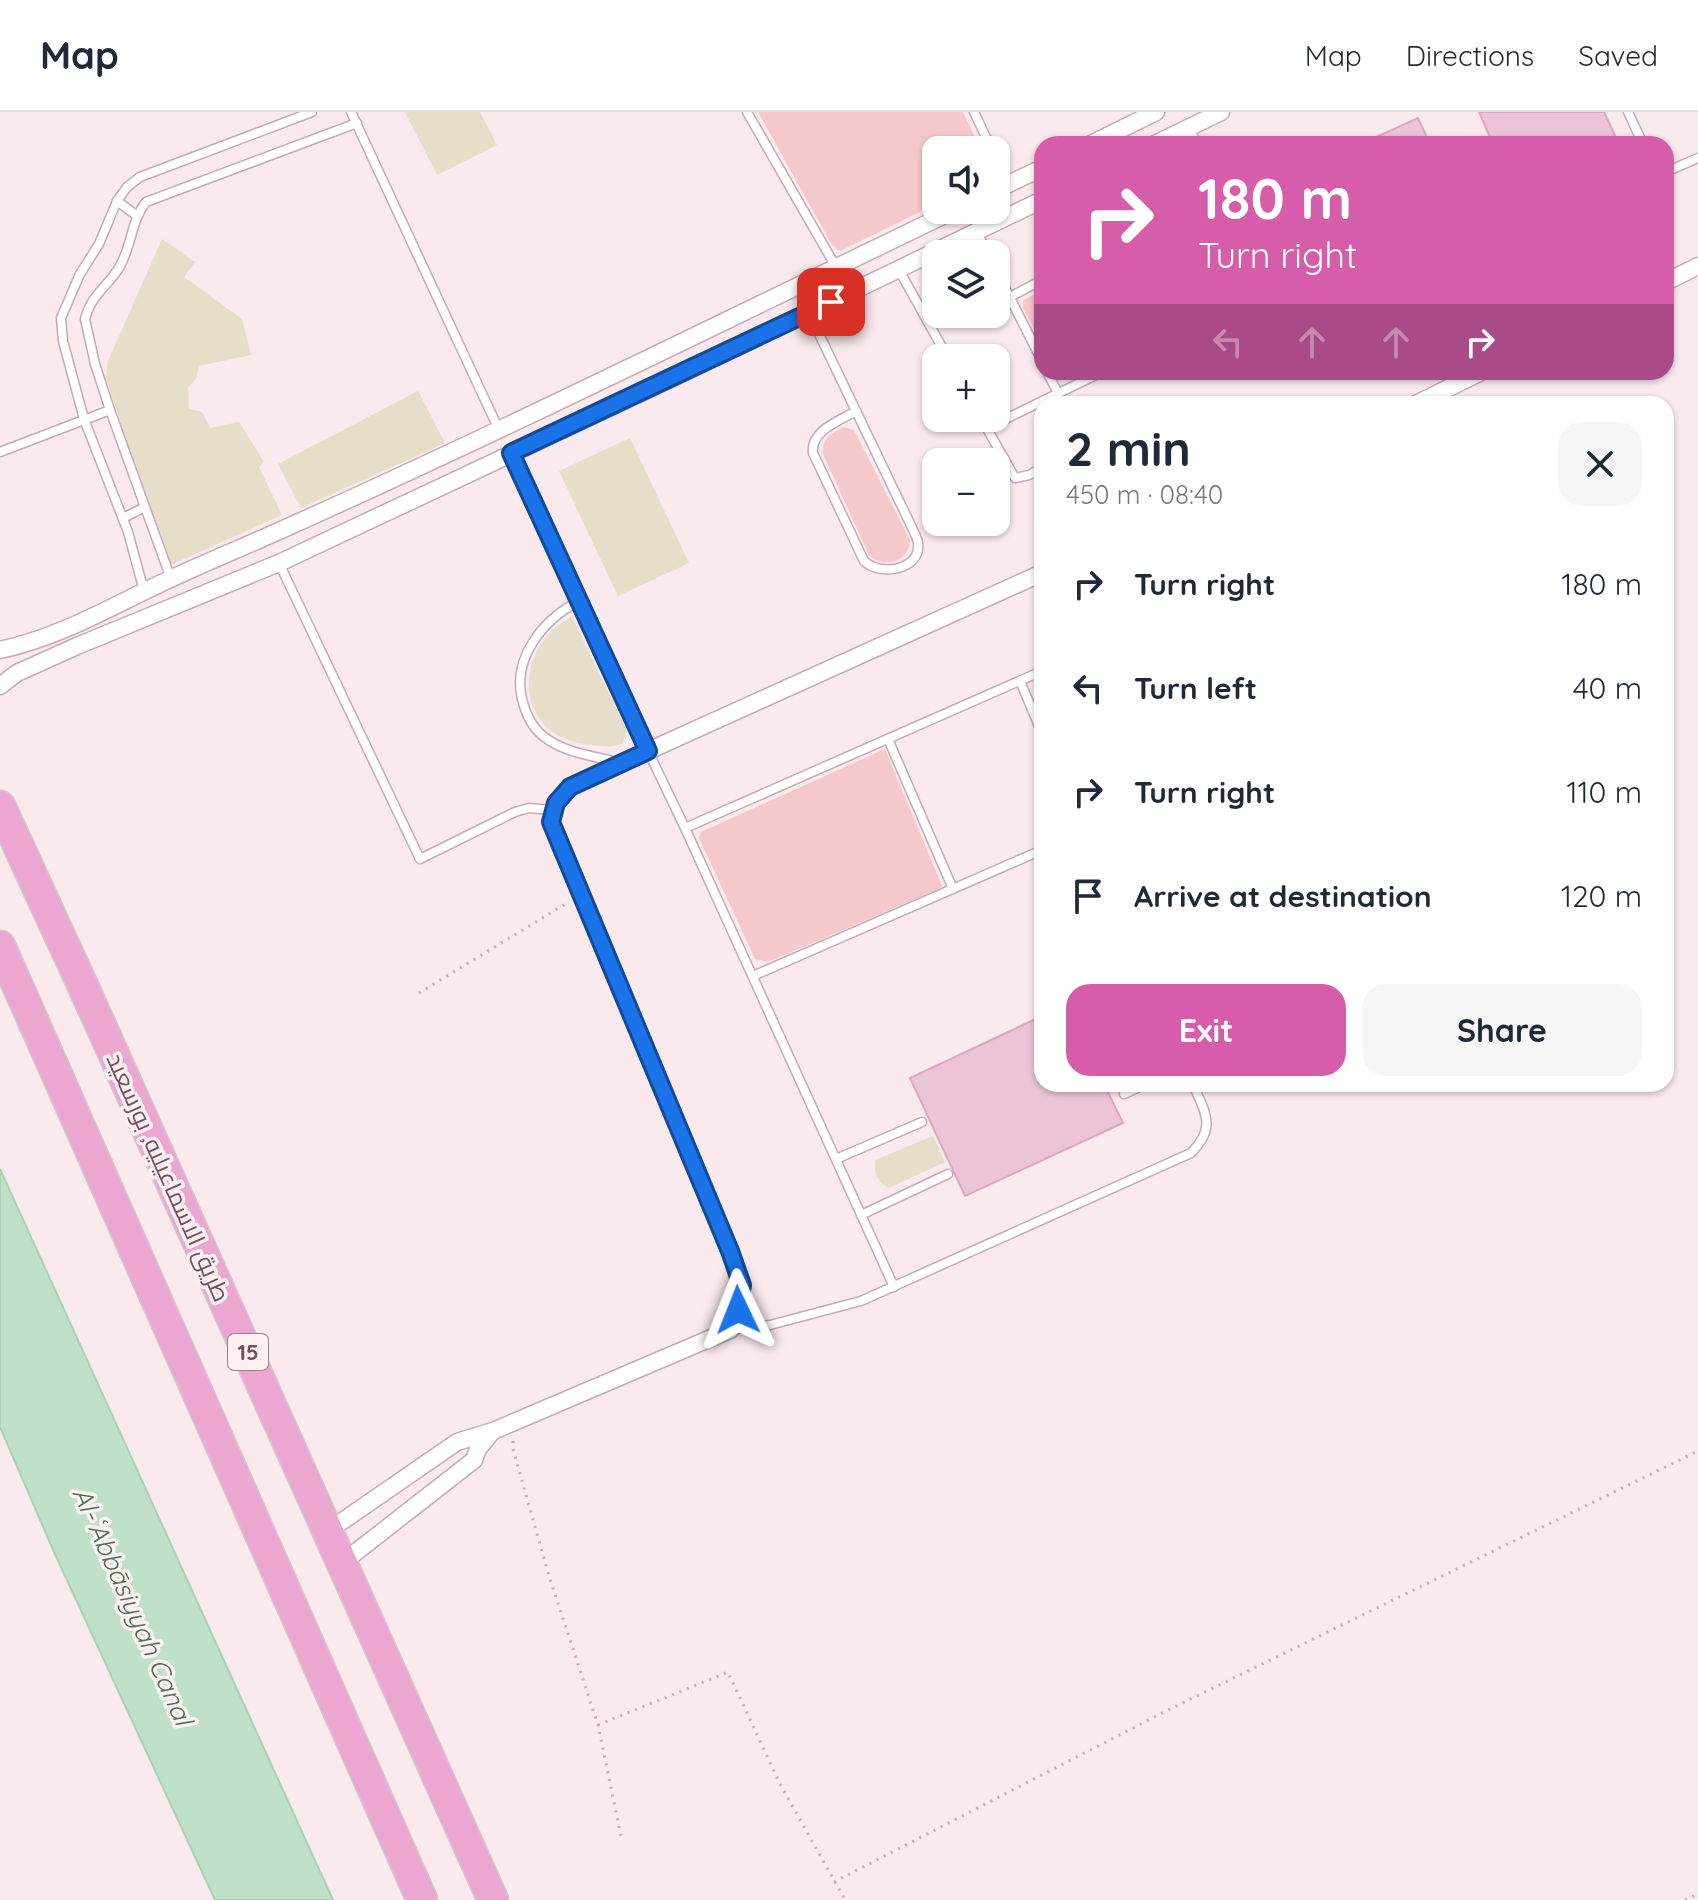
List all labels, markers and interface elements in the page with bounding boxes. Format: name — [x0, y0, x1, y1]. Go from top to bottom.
text: Map — [40, 31, 119, 79]
text: Map — [1305, 38, 1362, 73]
text: Directions — [1406, 38, 1534, 73]
text: Saved — [1578, 38, 1658, 73]
map controls — [922, 136, 1010, 536]
button: sound — [922, 136, 1010, 224]
text: 180 m — [1198, 163, 1352, 233]
icon: right — [1066, 168, 1170, 272]
text: Turn right — [1198, 232, 1357, 277]
button: layers — [922, 240, 1010, 328]
pin — [797, 268, 865, 336]
icon: arrive — [809, 280, 853, 324]
icon: left — [1206, 320, 1250, 364]
icon: ahead — [1290, 320, 1334, 364]
icon: ahead — [1374, 320, 1418, 364]
icon: right — [1458, 320, 1502, 364]
button: + — [922, 344, 1010, 432]
text: 2 min — [1066, 418, 1191, 478]
button: close — [1558, 422, 1642, 506]
button: − — [922, 448, 1010, 536]
text: 450 m · 08:40 — [1066, 478, 1223, 511]
icon: right — [1066, 562, 1110, 606]
text: Turn right — [1134, 565, 1275, 603]
text: 180 m — [1561, 565, 1642, 603]
icon: left — [1066, 666, 1110, 710]
text: Turn left — [1134, 669, 1257, 707]
text: 40 m — [1573, 669, 1642, 707]
icon: right — [1066, 770, 1110, 814]
text: Turn right — [1134, 773, 1275, 811]
text: 110 m — [1566, 773, 1642, 811]
icon: arrive — [1066, 874, 1110, 918]
text: Arrive at destination — [1134, 877, 1432, 915]
text: 120 m — [1561, 877, 1642, 915]
button: Exit — [1066, 984, 1346, 1076]
button: Share — [1362, 984, 1642, 1076]
street label: طريق الاسماعيليه, بورسعيد — [100, 1048, 237, 1306]
position arrow — [696, 1268, 780, 1352]
road number: 15 — [228, 1334, 268, 1370]
water label: Al-ʿAbbāsiyyah Canal — [66, 1482, 202, 1733]

